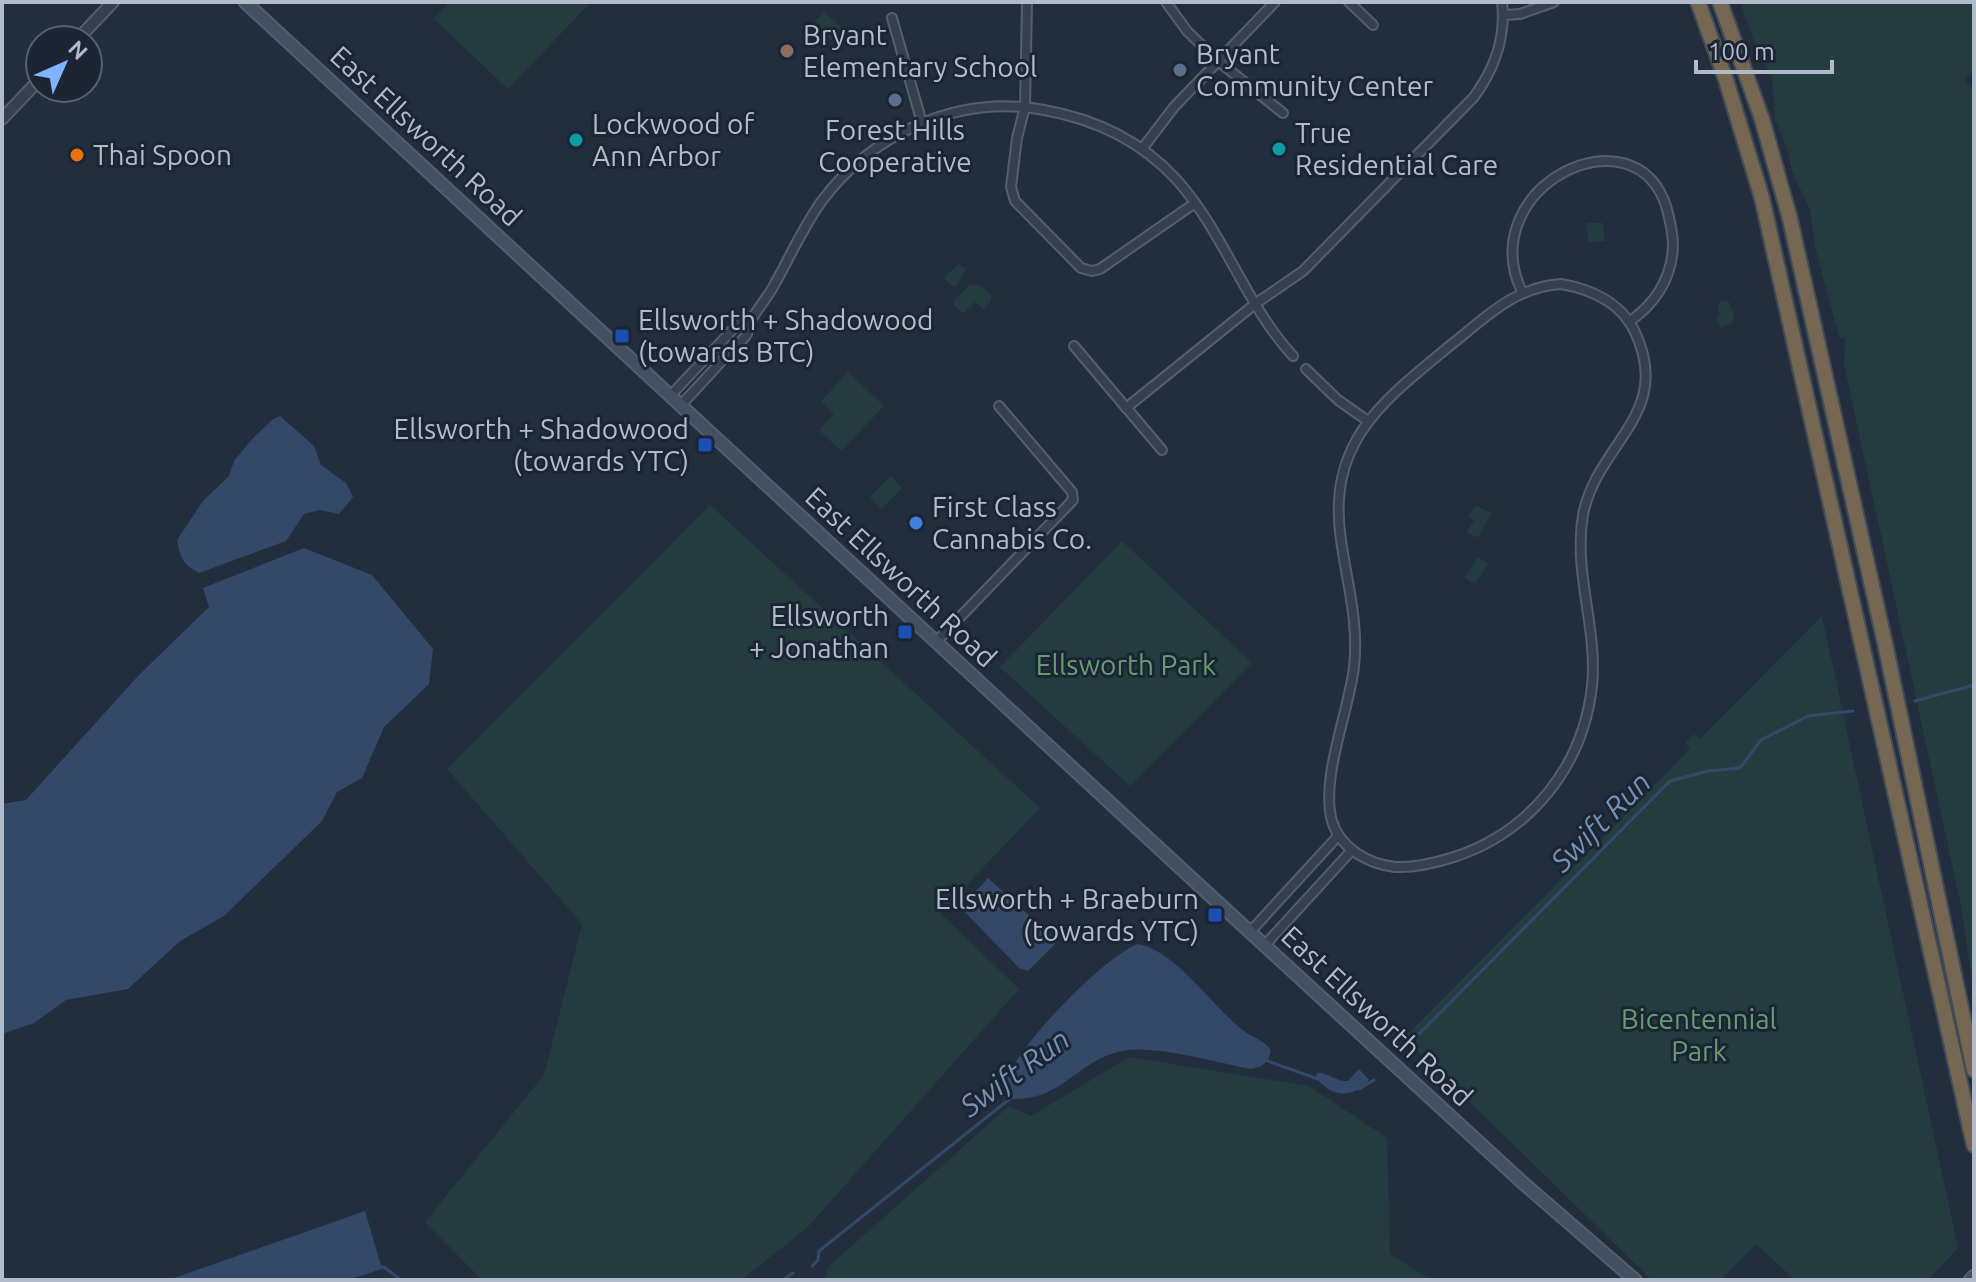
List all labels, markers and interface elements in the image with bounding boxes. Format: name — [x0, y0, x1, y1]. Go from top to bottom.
place label: Bryant Elementary School — [803, 19, 1037, 82]
north arrow — [24, 24, 104, 104]
scale bar — [1696, 24, 1832, 74]
text: N — [64, 35, 93, 64]
place label: Bryant Community Center — [1196, 38, 1434, 101]
text: 100 m — [1708, 38, 1775, 65]
street label: East Ellsworth Road — [325, 39, 528, 232]
marker: Bryant Elementary School — [778, 42, 796, 60]
marker: Bryant Community Center — [1171, 61, 1189, 79]
marker: Forest Hills Cooperative — [886, 91, 904, 109]
place label: Lockwood of Ann Arbor — [592, 108, 754, 171]
place label: Forest Hills Cooperative — [818, 114, 972, 177]
place label: True Residential Care — [1295, 117, 1498, 180]
marker: Lockwood of Ann Arbor — [567, 131, 585, 149]
place label: Thai Spoon — [93, 139, 232, 170]
marker: True Residential Care — [1270, 140, 1288, 158]
marker: Thai Spoon — [68, 146, 86, 164]
place label: Ellsworth + Shadowood (towards BTC) — [638, 304, 933, 368]
marker: Ellsworth + Shadowood (towards BTC) — [613, 327, 631, 345]
place label: Ellsworth + Shadowood (towards YTC) — [394, 413, 689, 477]
marker: Ellsworth + Shadowood (towards YTC) — [696, 436, 714, 454]
street label: East Ellsworth Road — [800, 480, 1003, 673]
place label: First Class Cannabis Co. — [932, 491, 1092, 554]
marker: First Class Cannabis Co. — [907, 514, 925, 532]
place label: Ellsworth + Jonathan — [749, 600, 889, 663]
marker: Ellsworth + Jonathan — [896, 623, 914, 641]
park label: Ellsworth Park — [1036, 649, 1216, 680]
water label: Swift Run — [1543, 765, 1657, 879]
place label: Ellsworth + Braeburn (towards YTC) — [935, 883, 1199, 947]
marker: Ellsworth + Braeburn (towards YTC) — [1206, 906, 1224, 924]
street label: East Ellsworth Road — [1276, 919, 1479, 1112]
park label: Bicentennial Park — [1621, 1003, 1777, 1066]
water label: Swift Run — [952, 1021, 1076, 1124]

